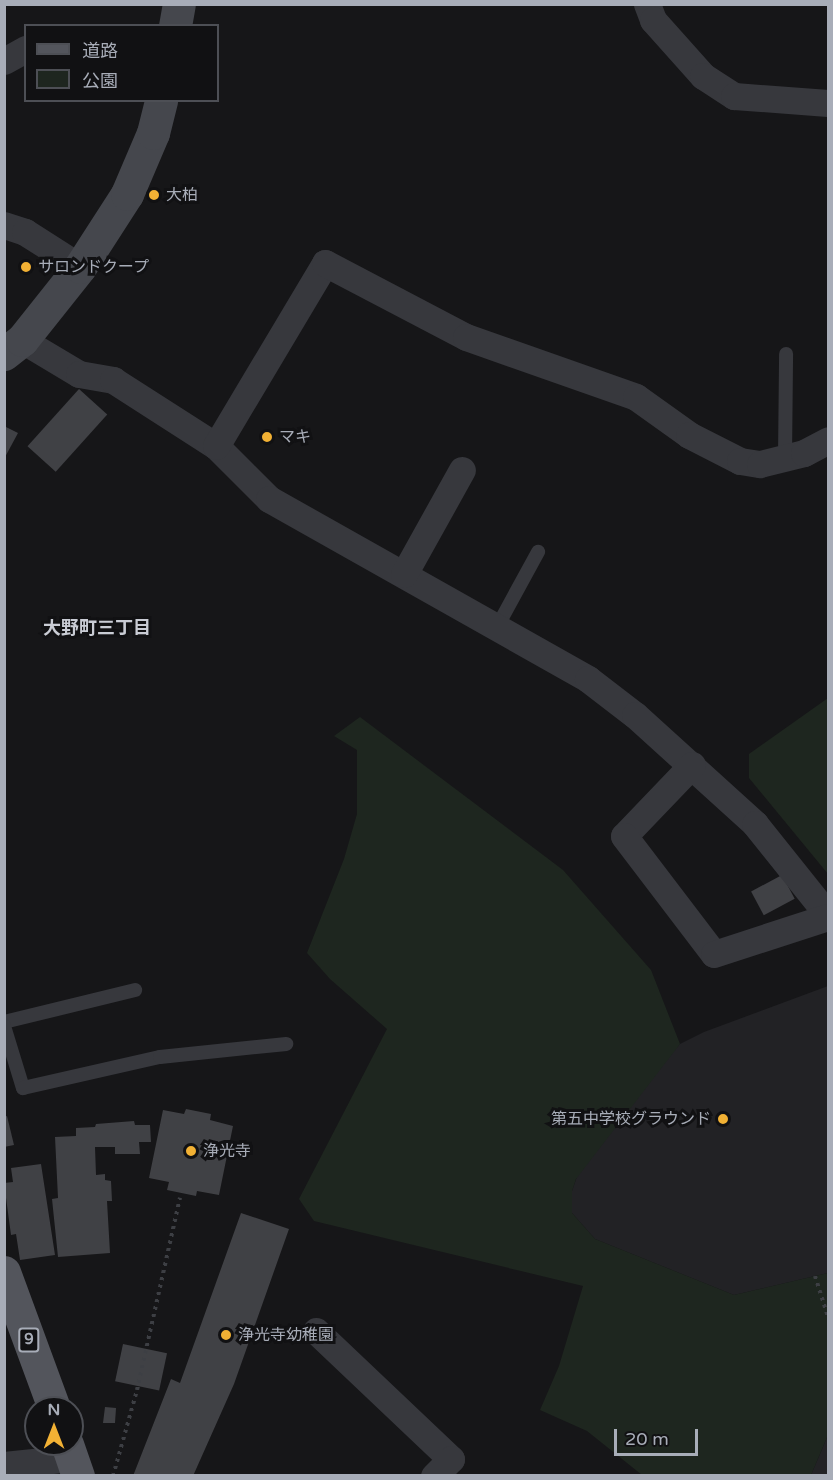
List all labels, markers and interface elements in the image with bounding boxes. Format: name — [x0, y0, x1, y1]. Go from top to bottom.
legend — [24, 24, 219, 102]
text: 道路 — [82, 40, 118, 62]
text: 公園 — [82, 70, 118, 92]
place label: 大柏 — [166, 185, 198, 205]
marker: 大柏 — [147, 188, 161, 202]
place label: サロンドクープ — [38, 257, 150, 277]
marker: サロンドクープ — [19, 260, 33, 274]
place label: マキ — [279, 427, 311, 447]
marker: マキ — [260, 430, 274, 444]
district label: 大野町三丁目 — [43, 617, 151, 639]
place label: 第五中学校グラウンド — [551, 1109, 711, 1129]
marker: 第五中学校グラウンド — [716, 1112, 730, 1126]
place label: 浄光寺 — [203, 1141, 251, 1161]
marker: 浄光寺 — [184, 1144, 198, 1158]
place label: 浄光寺幼稚園 — [238, 1325, 334, 1345]
road number: 9 — [17, 1328, 41, 1352]
marker: 浄光寺幼稚園 — [219, 1328, 233, 1342]
north arrow — [24, 1396, 84, 1456]
text: N — [48, 1400, 60, 1420]
scale bar — [617, 1417, 701, 1455]
text: 20 m — [625, 1428, 669, 1450]

